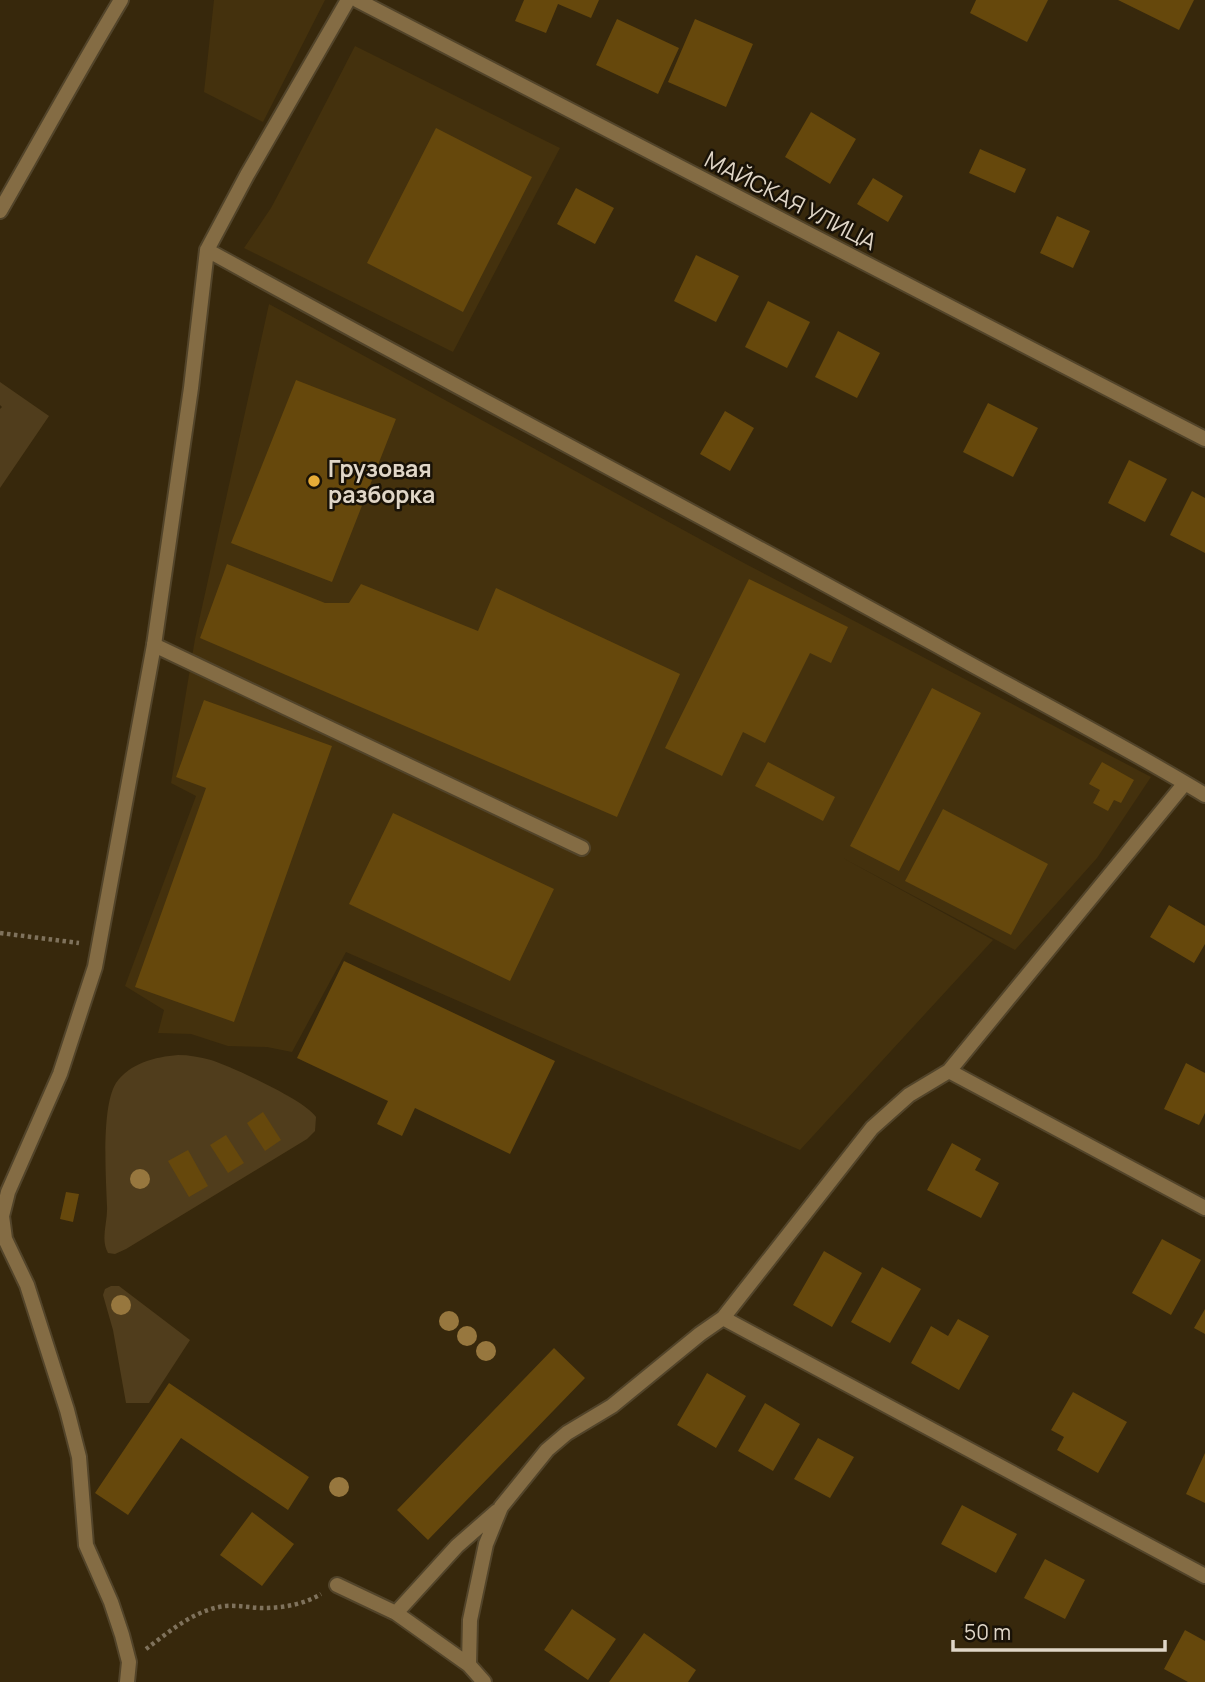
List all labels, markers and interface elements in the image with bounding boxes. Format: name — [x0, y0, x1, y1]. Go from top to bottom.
street label: МАЙСКАЯ УЛИЦА — [700, 143, 883, 257]
place label: Грузовая разборка — [328, 452, 435, 510]
marker: Грузовая разборка — [306, 473, 322, 489]
scale bar — [953, 1608, 1165, 1652]
text: 50 m — [964, 1618, 1011, 1646]

